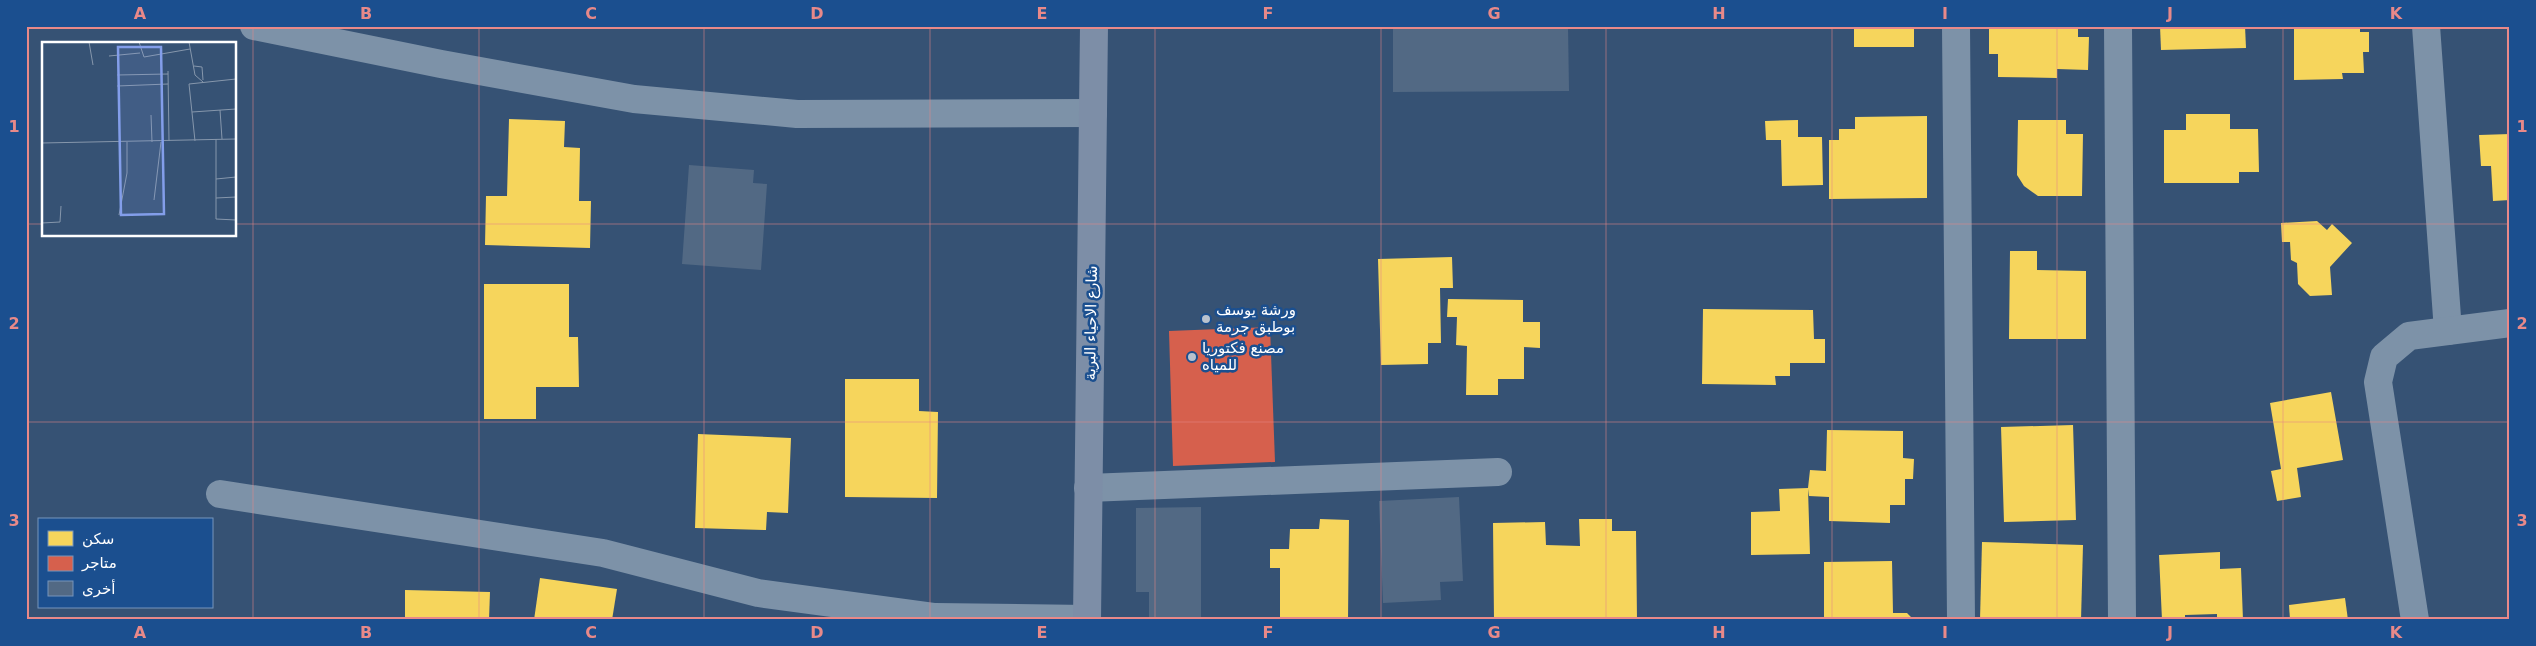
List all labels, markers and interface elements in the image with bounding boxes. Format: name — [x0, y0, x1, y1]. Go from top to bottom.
text: A — [134, 4, 147, 23]
text: B — [360, 4, 372, 23]
text: C — [585, 4, 597, 23]
text: D — [810, 4, 824, 23]
text: E — [1037, 4, 1047, 23]
text: F — [1263, 4, 1273, 23]
text: G — [1487, 4, 1501, 23]
text: H — [1712, 4, 1726, 23]
text: I — [1942, 4, 1948, 23]
text: J — [2166, 4, 2173, 23]
text: K — [2390, 4, 2403, 23]
inset map — [42, 42, 236, 236]
text: 1 — [8, 117, 20, 136]
text: 1 — [2516, 117, 2528, 136]
street label: شارع الاحياء البرية — [1081, 265, 1101, 381]
place label: ورشة يوسف بوطبق جرمة — [1216, 301, 1296, 336]
marker: ورشة يوسف بوطبق جرمة — [1200, 313, 1212, 325]
text: 2 — [8, 314, 20, 333]
text: 2 — [2516, 314, 2528, 333]
place label: مصنع فكتوريا للمياه — [1202, 339, 1284, 374]
marker: مصنع فكتوريا للمياه — [1186, 351, 1198, 363]
text: 3 — [8, 511, 20, 530]
text: 3 — [2516, 511, 2528, 530]
legend — [38, 518, 212, 608]
text: سكن — [82, 530, 114, 548]
text: متاجر — [81, 554, 117, 572]
text: أخرى — [82, 579, 115, 598]
text: A — [134, 623, 147, 642]
text: B — [360, 623, 372, 642]
text: C — [585, 623, 597, 642]
text: D — [810, 623, 824, 642]
text: E — [1037, 623, 1047, 642]
text: F — [1263, 623, 1273, 642]
text: G — [1487, 623, 1501, 642]
text: H — [1712, 623, 1726, 642]
text: I — [1942, 623, 1948, 642]
text: J — [2166, 623, 2173, 642]
text: K — [2390, 623, 2403, 642]

